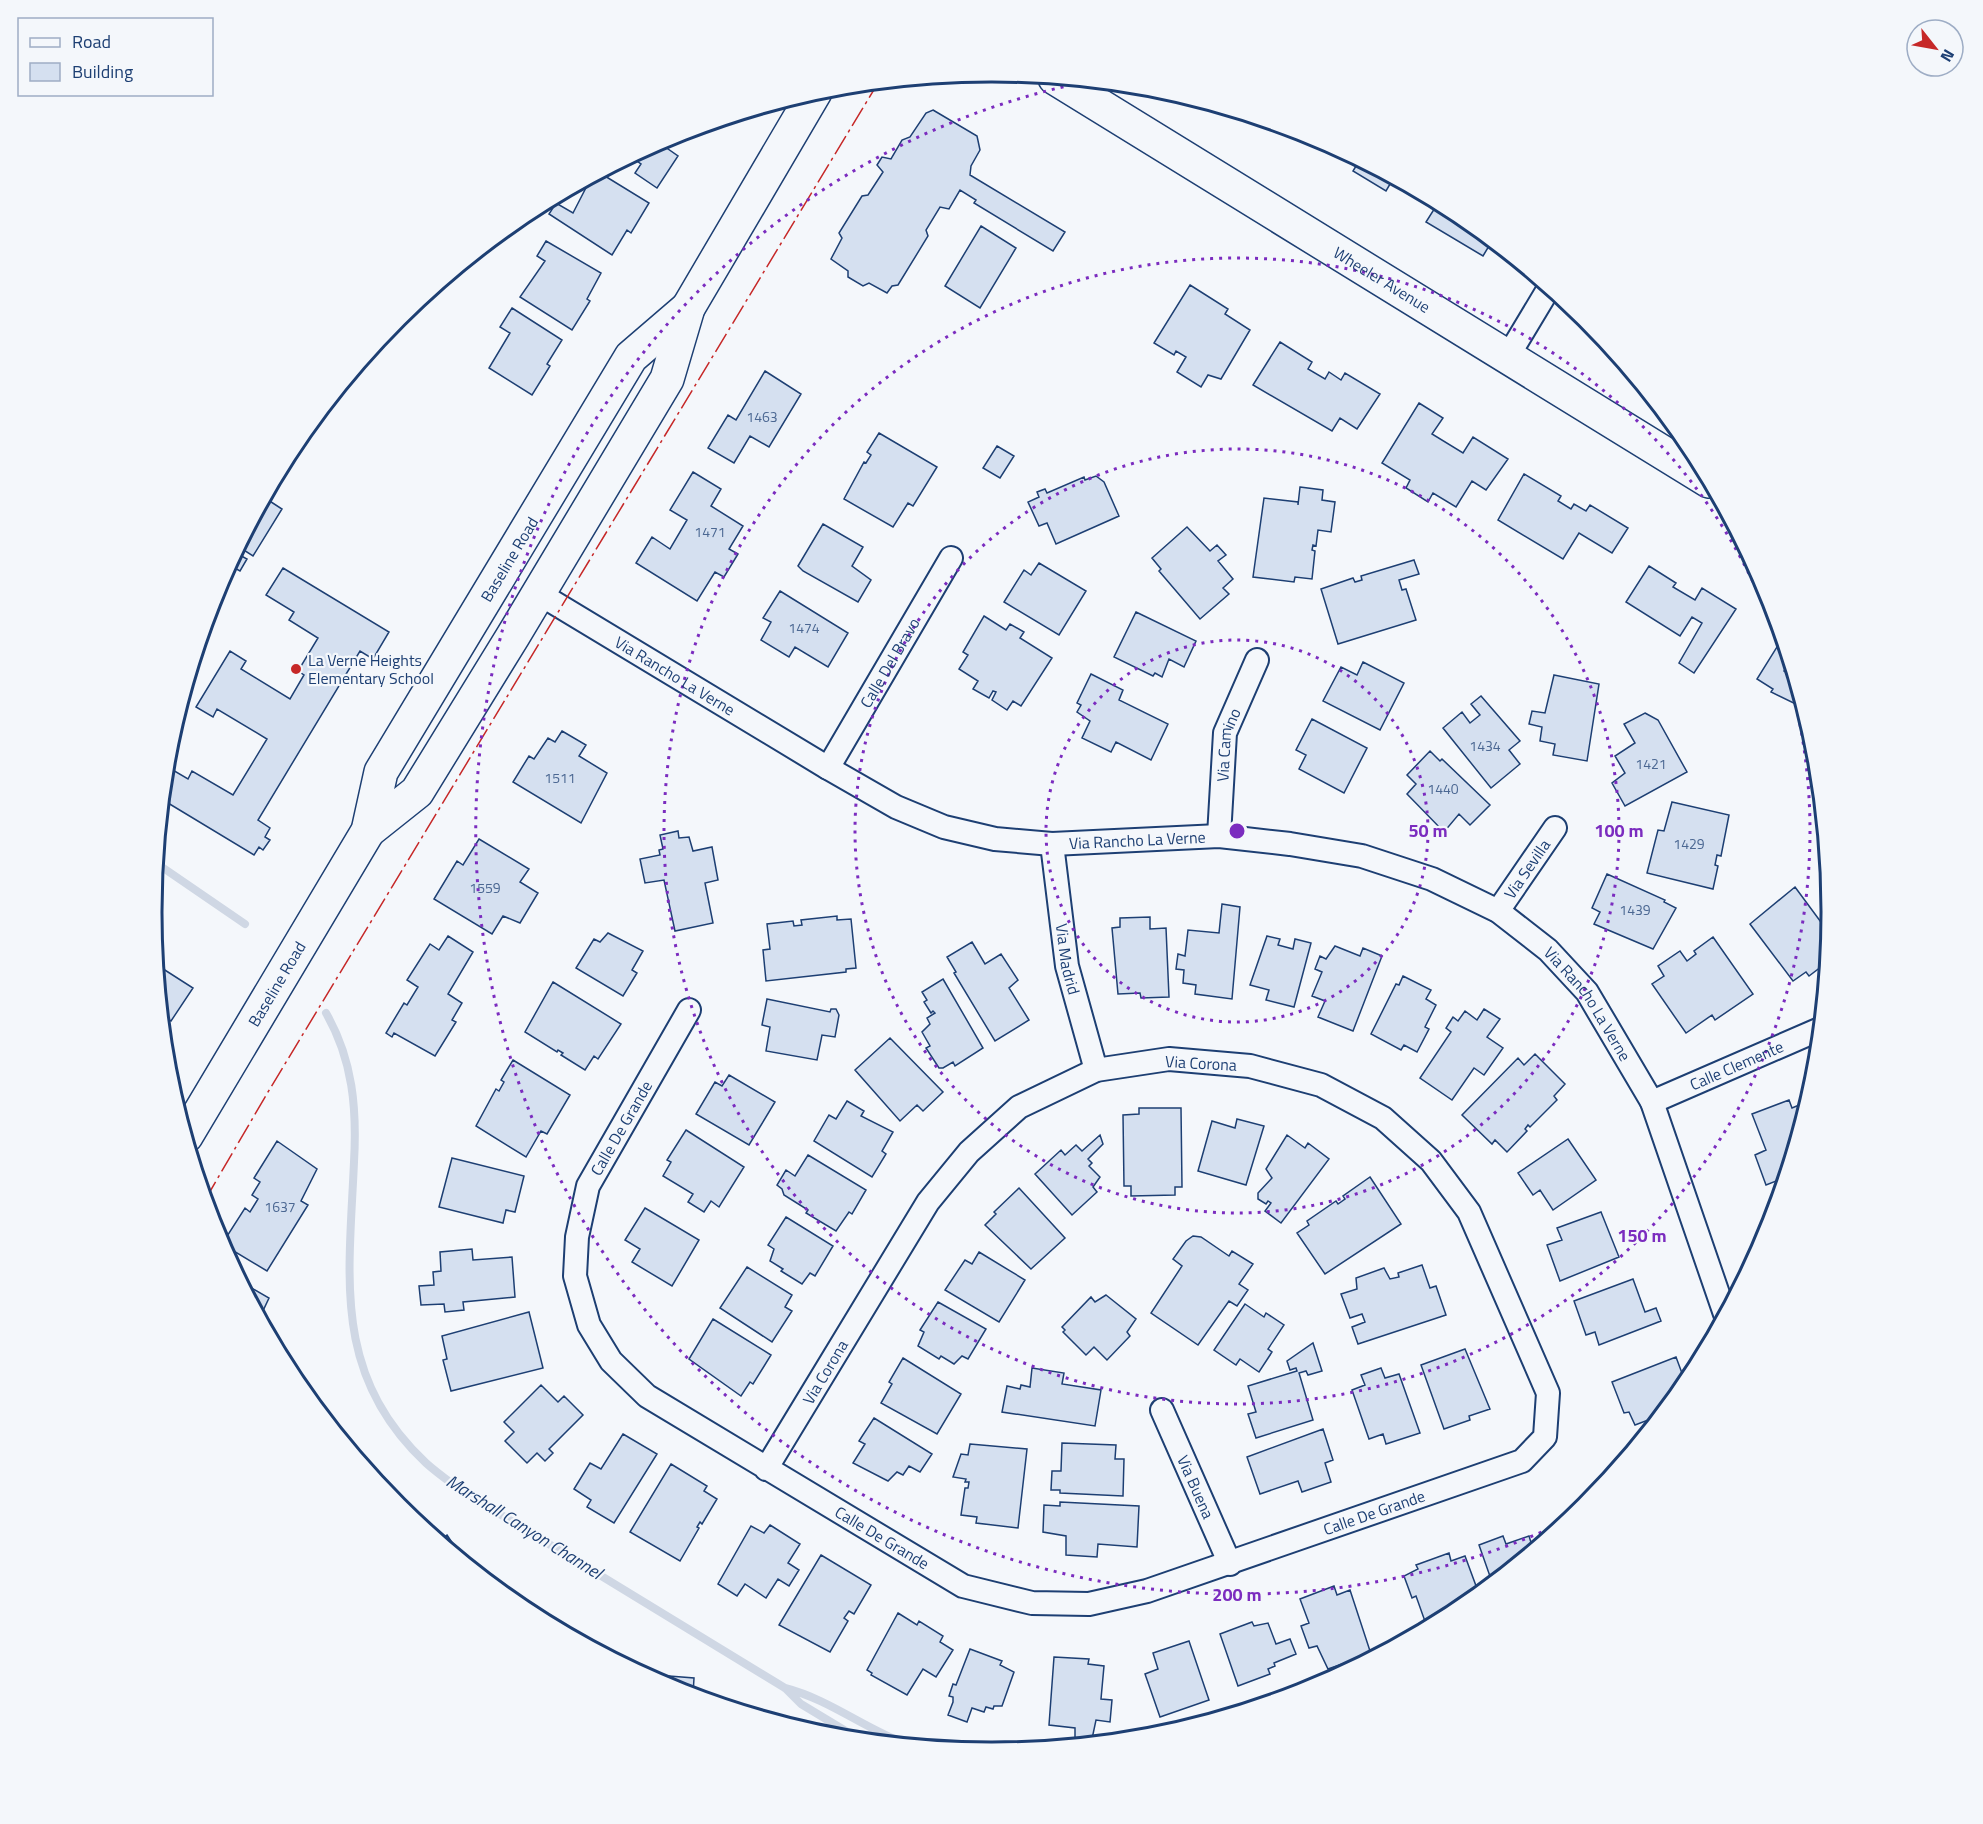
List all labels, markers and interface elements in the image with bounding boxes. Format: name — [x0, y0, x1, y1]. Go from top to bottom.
legend — [18, 18, 213, 96]
north arrow — [1905, 18, 1965, 78]
text: Road — [72, 28, 111, 55]
text: N — [1935, 45, 1961, 67]
text: Building — [72, 58, 133, 85]
street label: Wheeler Avenue — [1329, 240, 1435, 319]
house number: 1463 — [746, 406, 778, 427]
street label: Baseline Road — [474, 512, 544, 606]
house number: 1471 — [694, 521, 726, 542]
street label: Calle Del Bravo — [854, 613, 925, 712]
house number: 1474 — [788, 617, 820, 638]
street label: Via Rancho La Verne — [610, 630, 740, 721]
place label: La Verne Heights Elementary School — [308, 648, 434, 690]
marker: La Verne Heights Elementary School — [289, 662, 303, 676]
street label: Via Camino — [1210, 704, 1247, 782]
house number: 1434 — [1469, 735, 1501, 756]
house number: 1421 — [1635, 753, 1667, 774]
house number: 1511 — [544, 767, 576, 788]
house number: 1440 — [1427, 778, 1459, 799]
text: 50 m — [1408, 817, 1448, 844]
text: 100 m — [1594, 817, 1644, 844]
centre of rings — [1227, 821, 1247, 841]
street label: Via Rancho La Verne — [1068, 825, 1206, 855]
house number: 1429 — [1673, 833, 1705, 854]
street label: Via Sevilla — [1498, 834, 1556, 904]
house number: 1559 — [469, 877, 501, 898]
house number: 1439 — [1619, 899, 1651, 920]
street label: Via Madrid — [1050, 922, 1086, 997]
street label: Baseline Road — [242, 937, 311, 1031]
street label: Via Rancho La Verne — [1538, 941, 1637, 1066]
street label: Calle Clemente — [1686, 1034, 1787, 1096]
street label: Via Corona — [1165, 1049, 1237, 1077]
street label: Calle De Grande — [584, 1076, 658, 1180]
house number: 1637 — [264, 1196, 296, 1217]
text: 150 m — [1617, 1222, 1667, 1249]
street label: Via Corona — [796, 1335, 854, 1409]
street label: Via Buena — [1171, 1451, 1221, 1523]
water label: Marshall Canyon Channel — [441, 1468, 609, 1587]
street label: Calle De Grande — [1320, 1484, 1428, 1541]
street label: Calle De Grande — [830, 1500, 934, 1575]
text: 200 m — [1212, 1581, 1262, 1608]

